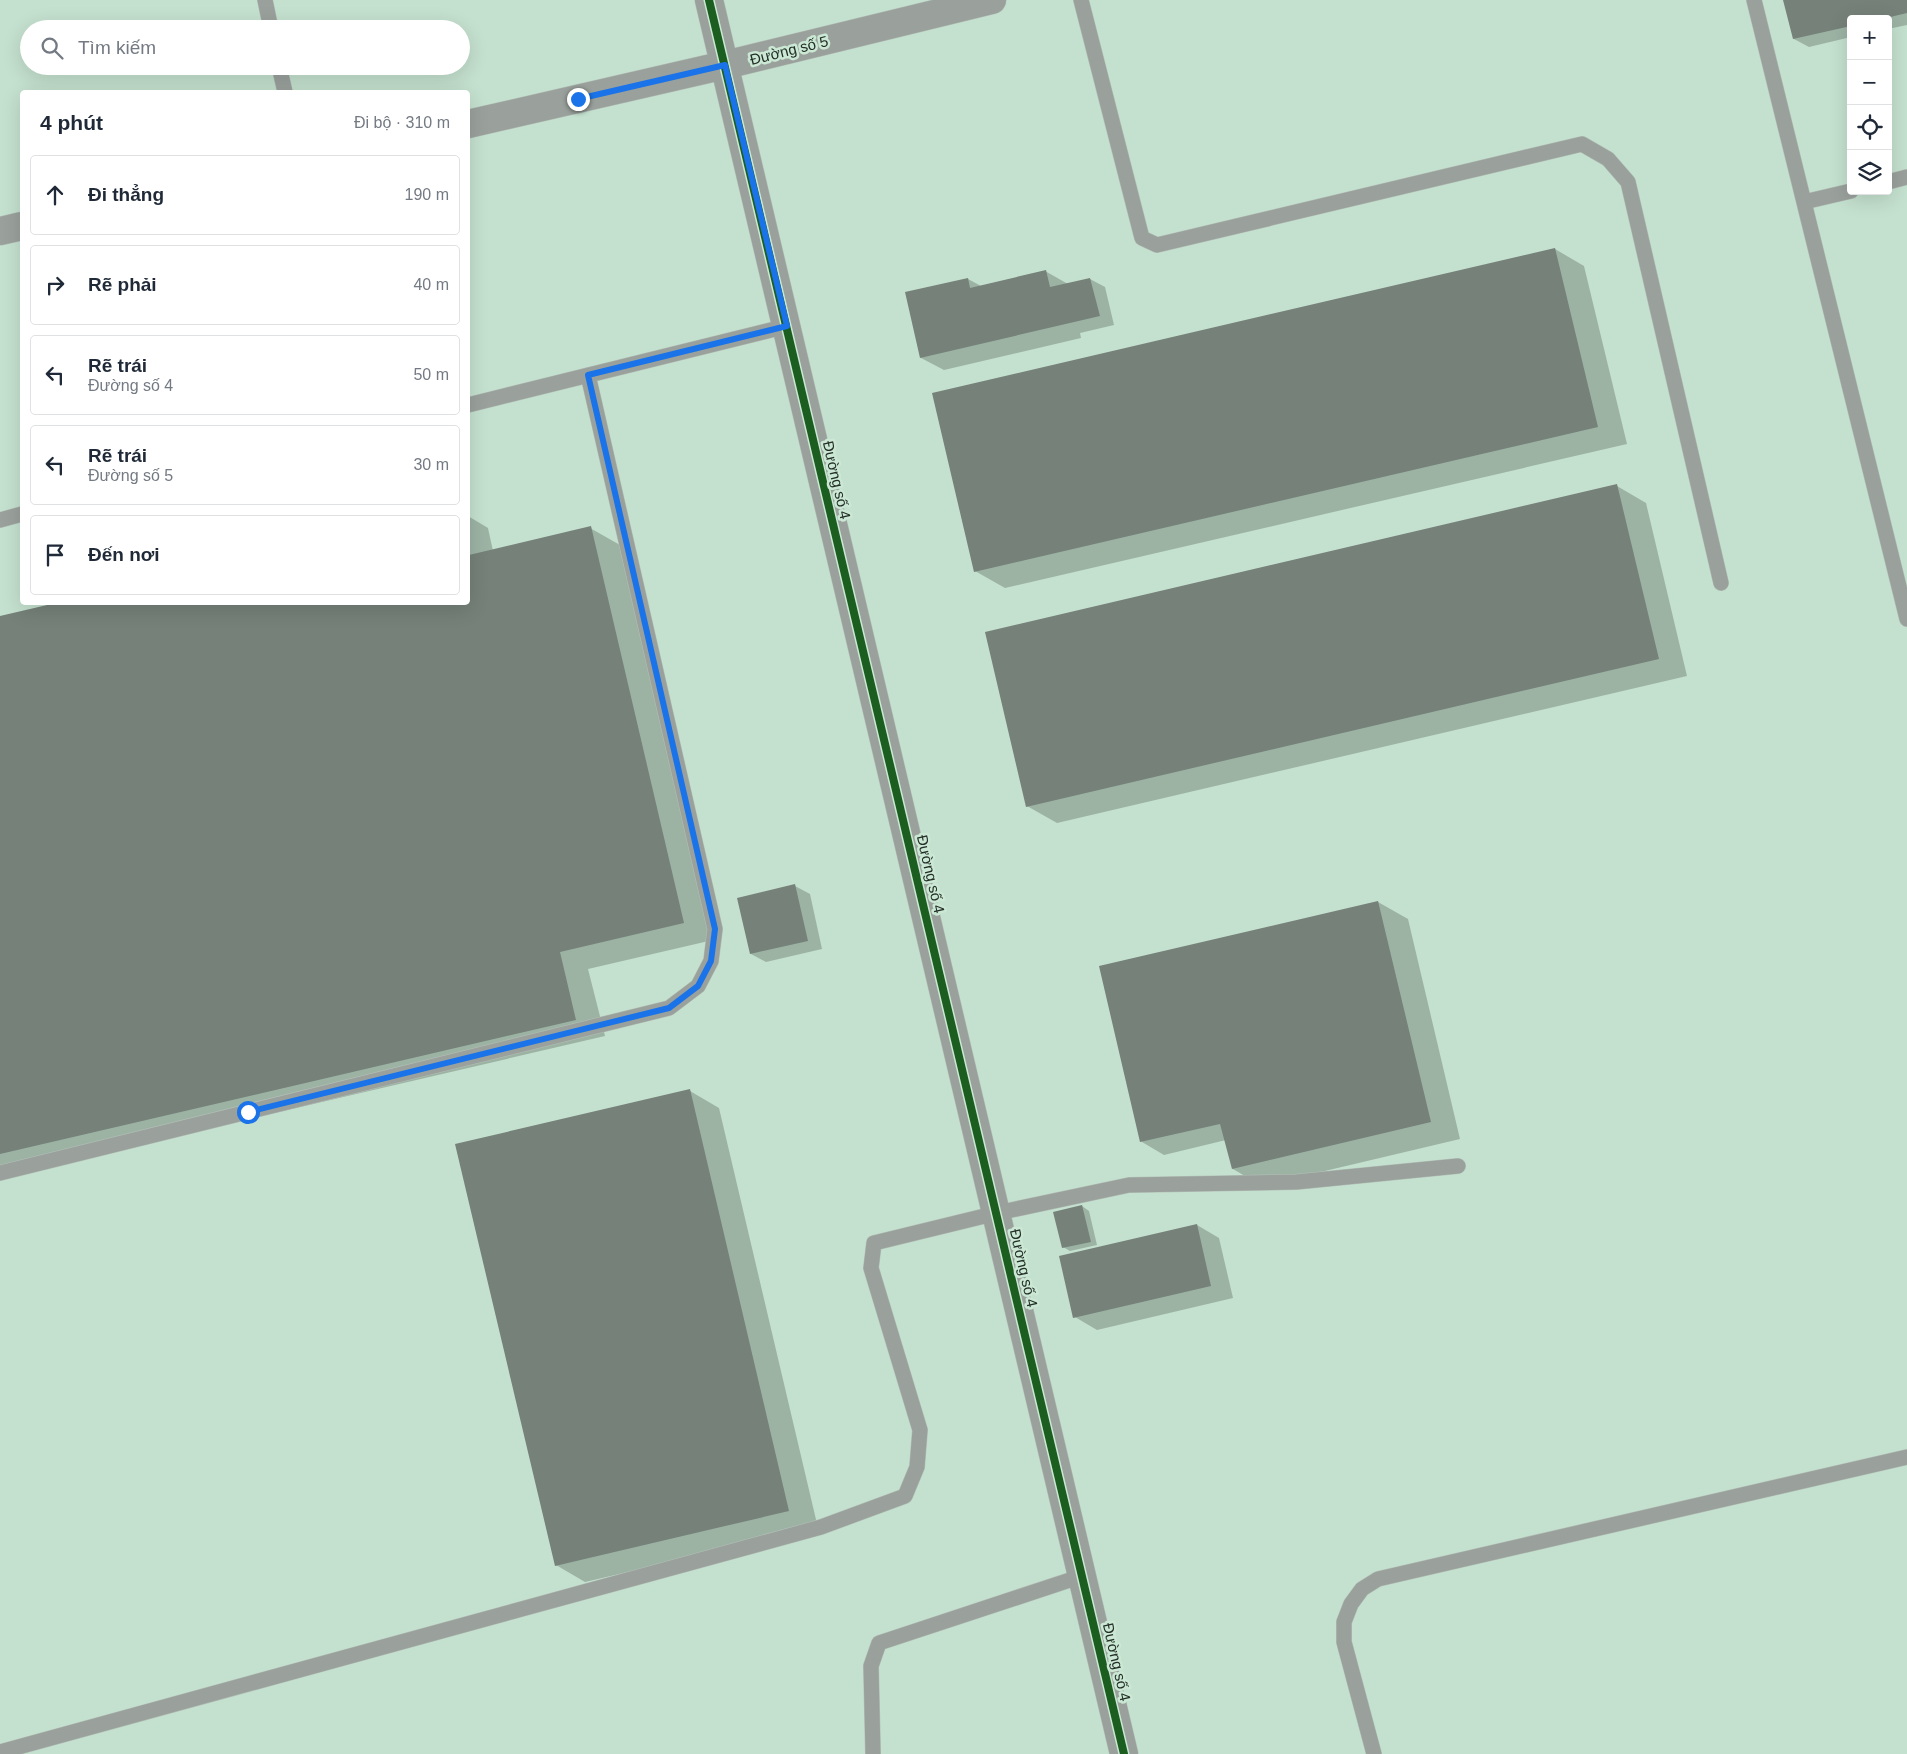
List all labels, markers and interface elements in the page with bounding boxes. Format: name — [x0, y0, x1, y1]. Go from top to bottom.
map controls — [1847, 15, 1892, 195]
button: + — [1847, 15, 1892, 60]
search box — [20, 20, 470, 75]
street label: Đường số 5 — [748, 32, 830, 68]
icon: search — [38, 34, 66, 62]
text: Tìm kiếm — [78, 37, 156, 58]
button: − — [1847, 60, 1892, 105]
route end — [567, 88, 590, 111]
button: locate — [1847, 105, 1892, 150]
text: 4 phút — [40, 111, 103, 134]
text: Đi bộ · 310 m — [354, 114, 450, 131]
button: layers — [1847, 150, 1892, 195]
icon: ahead — [41, 181, 69, 209]
text: Đi thẳng — [88, 184, 164, 205]
text: 190 m — [405, 186, 449, 203]
icon: right — [41, 271, 69, 299]
text: Rẽ phải — [88, 274, 157, 295]
text: 40 m — [413, 276, 449, 293]
text: Rẽ trái — [88, 355, 147, 376]
icon: left — [41, 361, 69, 389]
text: 50 m — [413, 366, 449, 383]
text: Đường số 4 — [88, 377, 173, 394]
street label: Đường số 4 — [820, 439, 854, 521]
text: Rẽ trái — [88, 445, 147, 466]
icon: left — [41, 451, 69, 479]
text: 30 m — [413, 456, 449, 473]
text: Đường số 5 — [88, 467, 173, 484]
icon: arrive — [41, 541, 69, 569]
text: Đến nơi — [88, 544, 160, 565]
street label: Đường số 4 — [914, 833, 948, 915]
route start — [237, 1101, 260, 1124]
street label: Đường số 4 — [1007, 1227, 1041, 1309]
street label: Đường số 4 — [1100, 1621, 1134, 1703]

